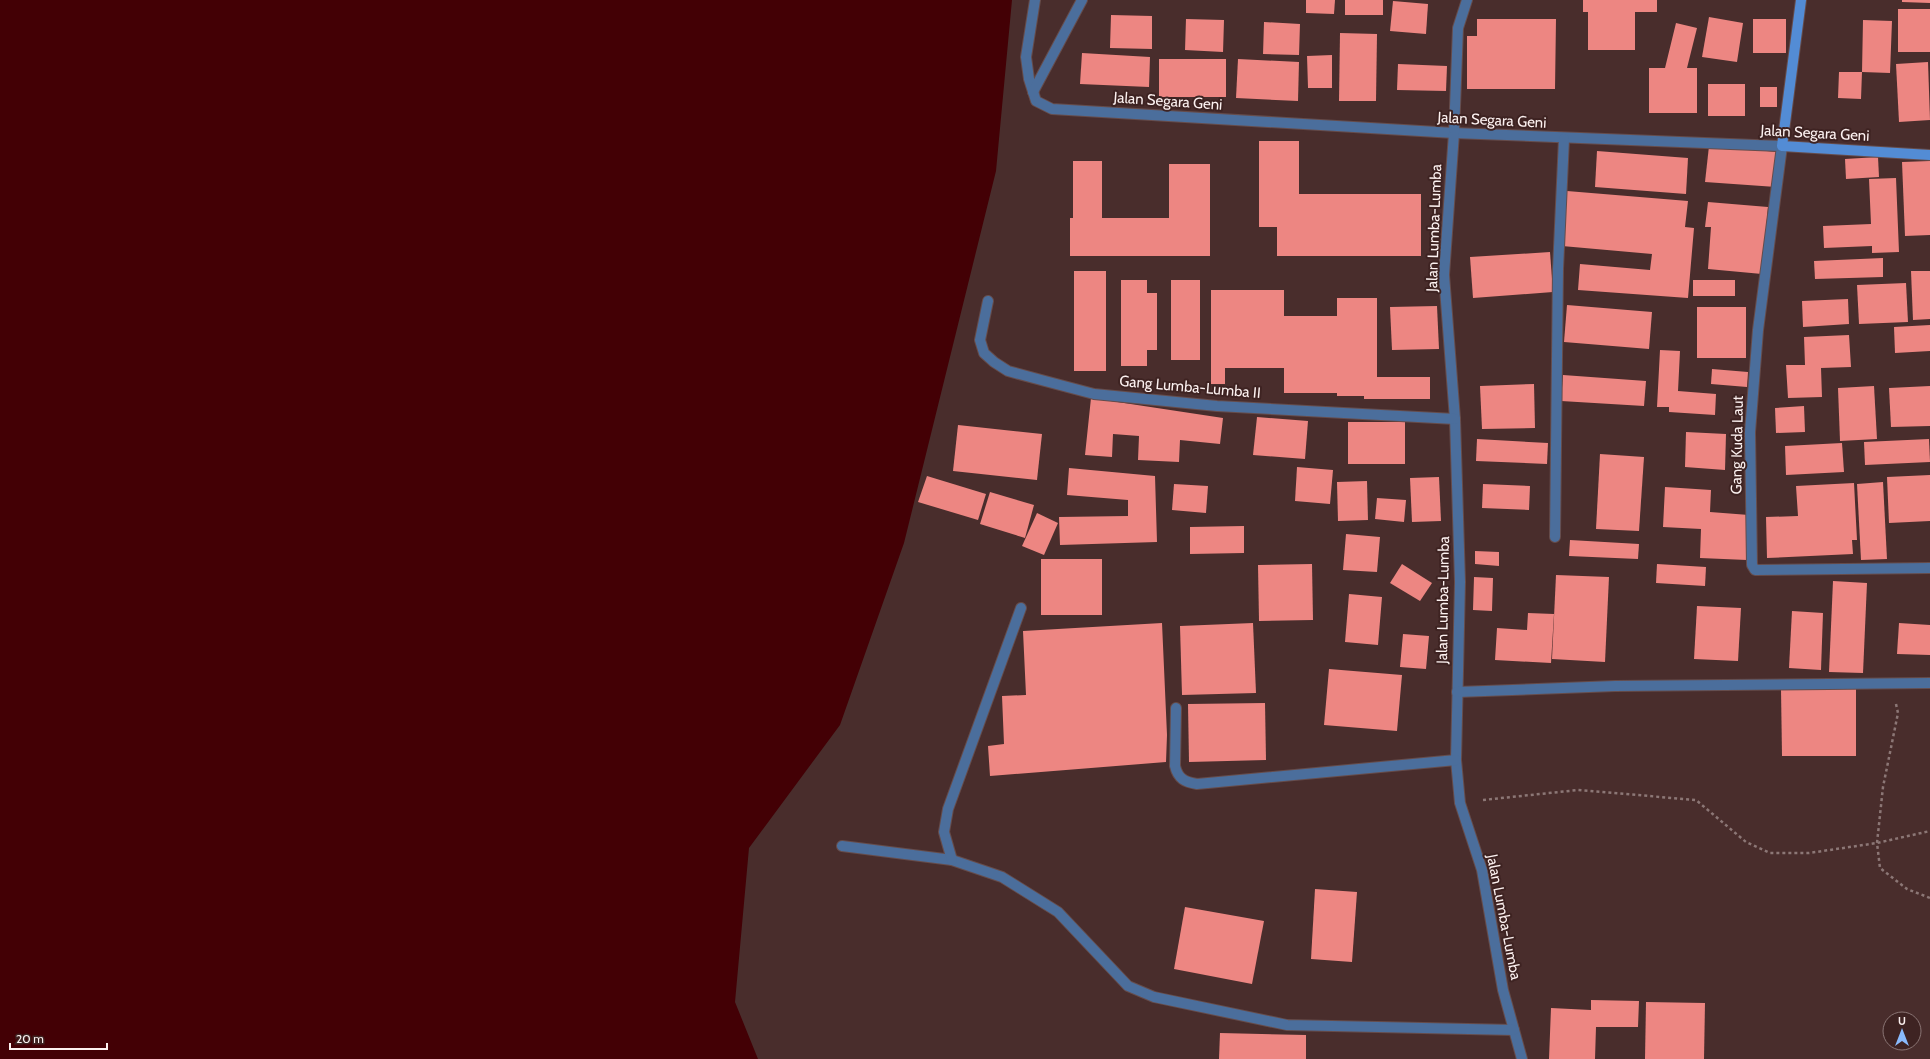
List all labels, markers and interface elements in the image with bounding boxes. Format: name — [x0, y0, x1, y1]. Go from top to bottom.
street label: Jalan Segara Geni — [1112, 88, 1223, 114]
street label: Jalan Segara Geni — [1436, 108, 1547, 132]
street label: Jalan Segara Geni — [1759, 121, 1870, 145]
street label: Jalan Lumba-Lumba — [1423, 163, 1445, 293]
street label: Gang Lumba-Lumba II — [1119, 372, 1261, 402]
street label: Gang Kuda Laut — [1727, 395, 1747, 495]
street label: Jalan Lumba-Lumba — [1433, 535, 1453, 665]
street label: Jalan Lumba-Lumba — [1483, 852, 1525, 982]
north arrow — [1882, 1011, 1922, 1051]
text: U — [1898, 1014, 1906, 1028]
scale bar — [10, 1025, 107, 1051]
text: 20 m — [16, 1031, 44, 1046]

